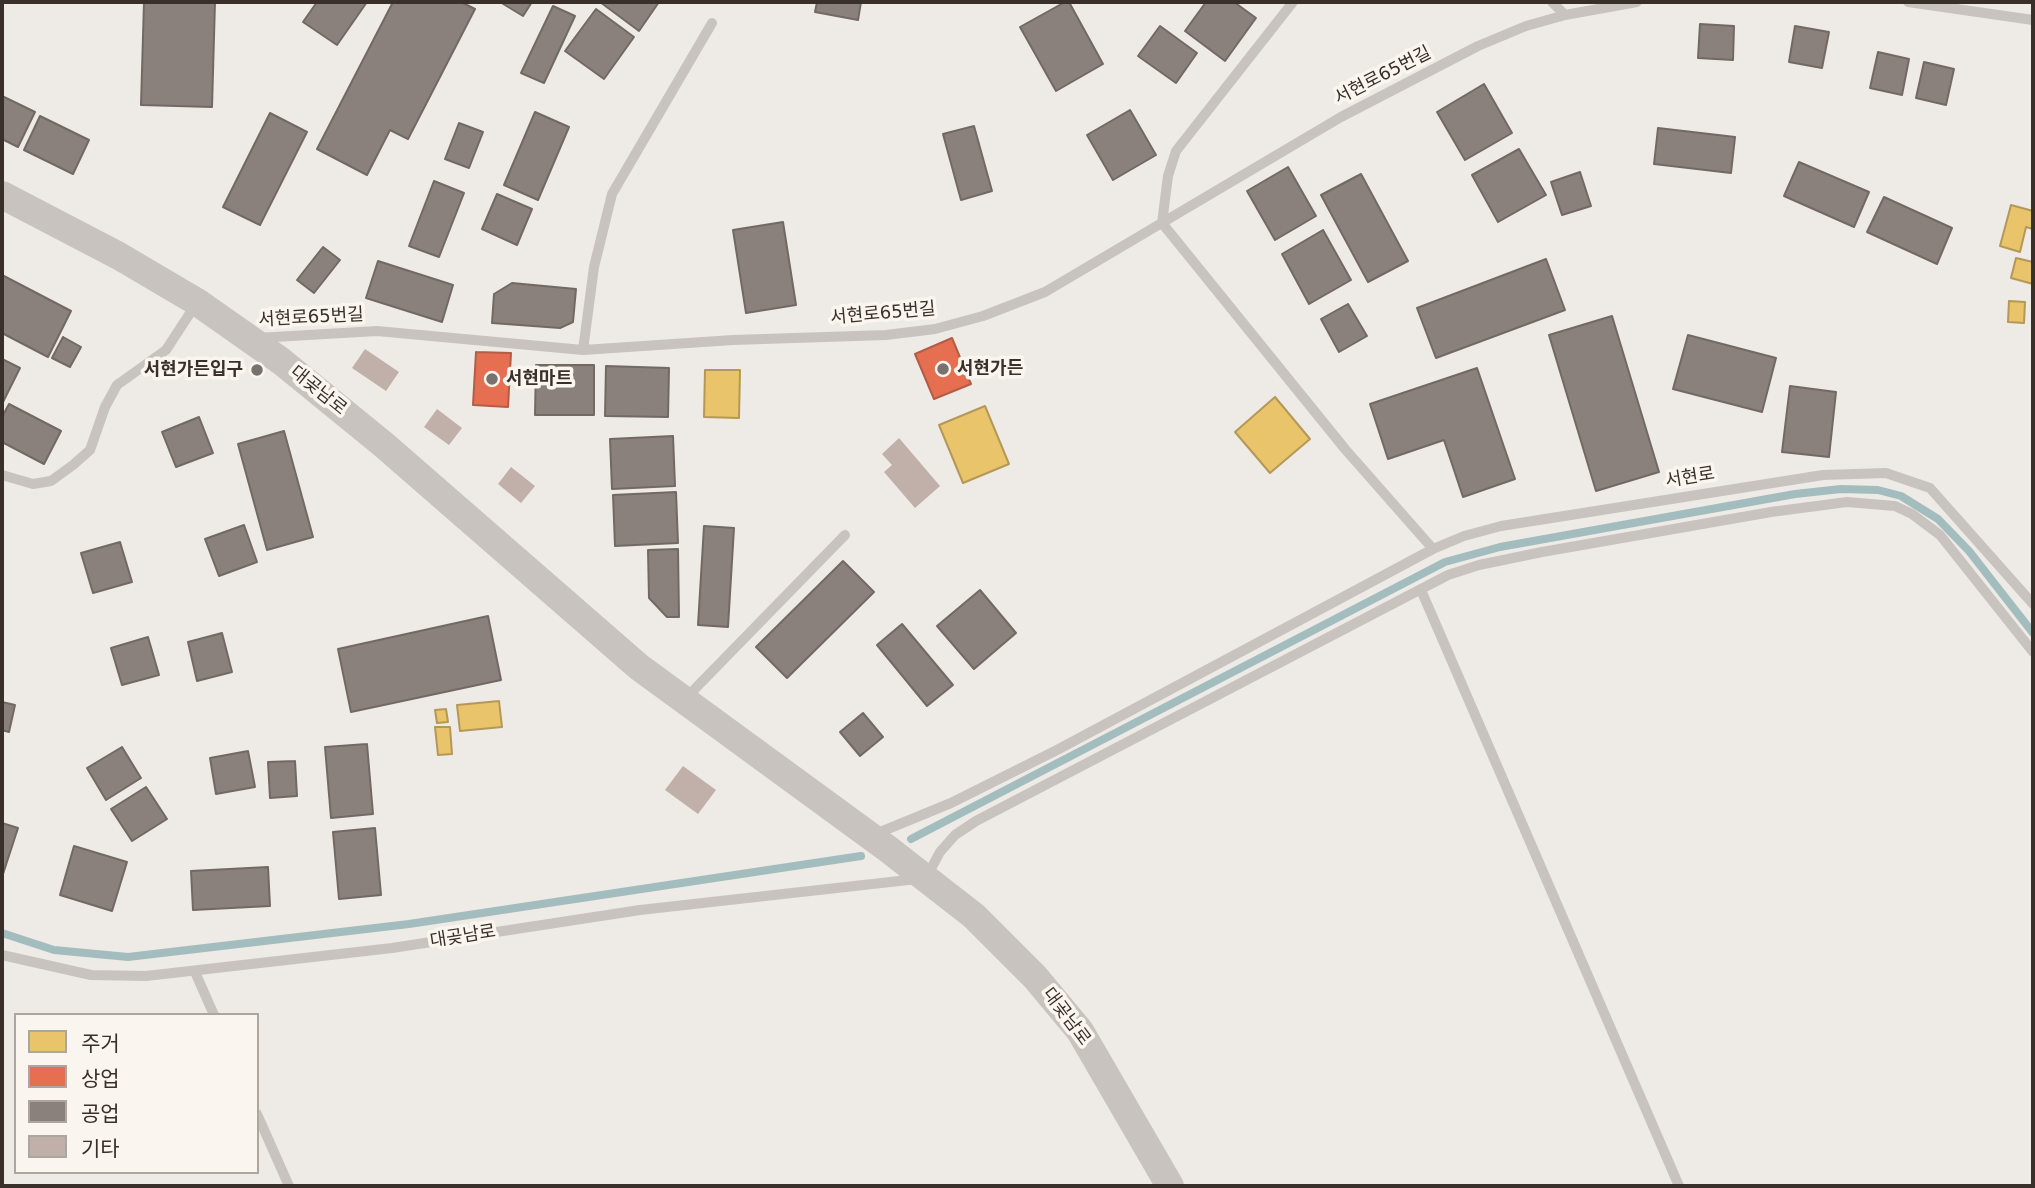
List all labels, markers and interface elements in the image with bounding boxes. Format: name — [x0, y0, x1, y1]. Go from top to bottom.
street label: 서현로65번길 — [1331, 42, 1435, 110]
street label: 서현로65번길 — [829, 299, 937, 329]
street label: 서현로65번길 — [258, 304, 364, 332]
place label: 서현가든 — [957, 358, 1023, 380]
place label: 서현가든입구 — [144, 359, 243, 381]
marker: 서현가든 — [935, 361, 951, 377]
marker: 서현가든입구 — [249, 362, 265, 378]
street label: 대곶남로 — [285, 362, 351, 420]
place label: 서현마트 — [506, 368, 572, 390]
marker: 서현마트 — [484, 371, 500, 387]
street label: 서현로 — [1664, 463, 1716, 493]
street label: 대곶남로 — [429, 921, 497, 953]
street label: 대곶남로 — [1037, 984, 1095, 1050]
legend — [14, 1013, 259, 1174]
text: 주거 — [81, 1032, 120, 1056]
text: 상업 — [81, 1067, 120, 1091]
text: 공업 — [81, 1102, 120, 1126]
text: 기타 — [81, 1137, 120, 1161]

